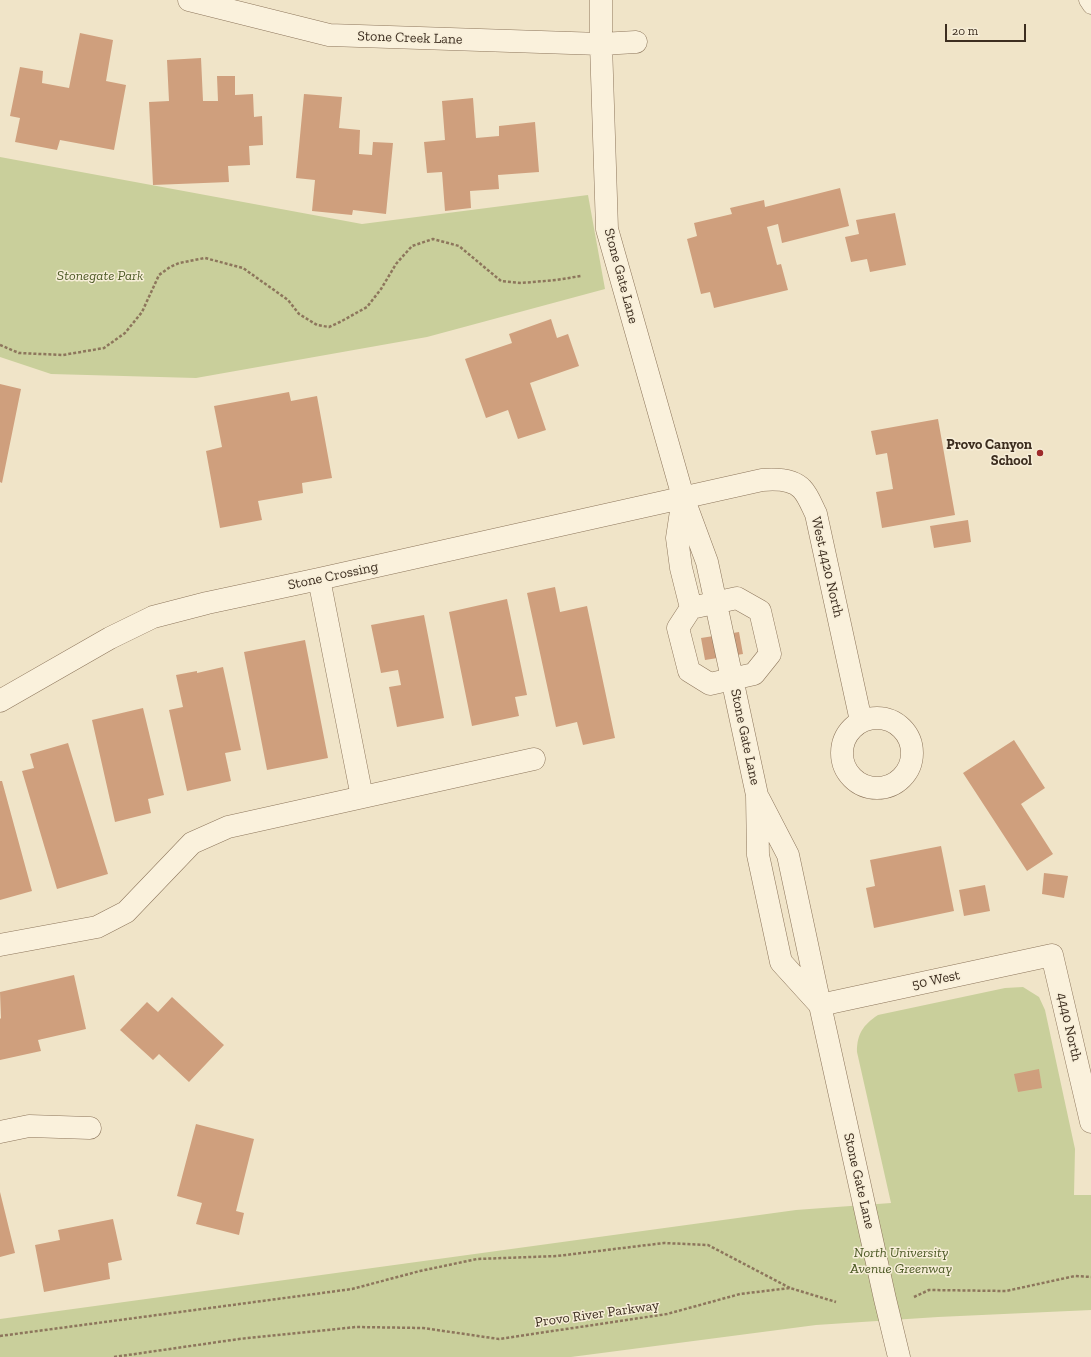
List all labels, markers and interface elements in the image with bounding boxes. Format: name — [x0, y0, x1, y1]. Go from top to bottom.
scale bar — [947, 16, 1028, 42]
text: 20 m — [952, 24, 978, 38]
street label: Stone Creek Lane — [357, 28, 463, 48]
street label: Stone Gate Lane — [600, 226, 642, 326]
park label: Stonegate Park — [57, 268, 143, 284]
place label: Provo Canyon School — [946, 437, 1032, 470]
marker: Provo Canyon School — [1035, 448, 1045, 458]
street label: West 4420 North — [807, 515, 847, 619]
street label: Stone Crossing — [286, 558, 380, 594]
street label: Stone Gate Lane — [727, 687, 763, 787]
street label: 50 West — [910, 967, 962, 993]
street label: 4440 North — [1053, 991, 1085, 1063]
street label: Stone Gate Lane — [840, 1131, 878, 1231]
park label: North University Avenue Greenway — [850, 1245, 952, 1278]
street label: Provo River Parkway — [534, 1297, 660, 1331]

